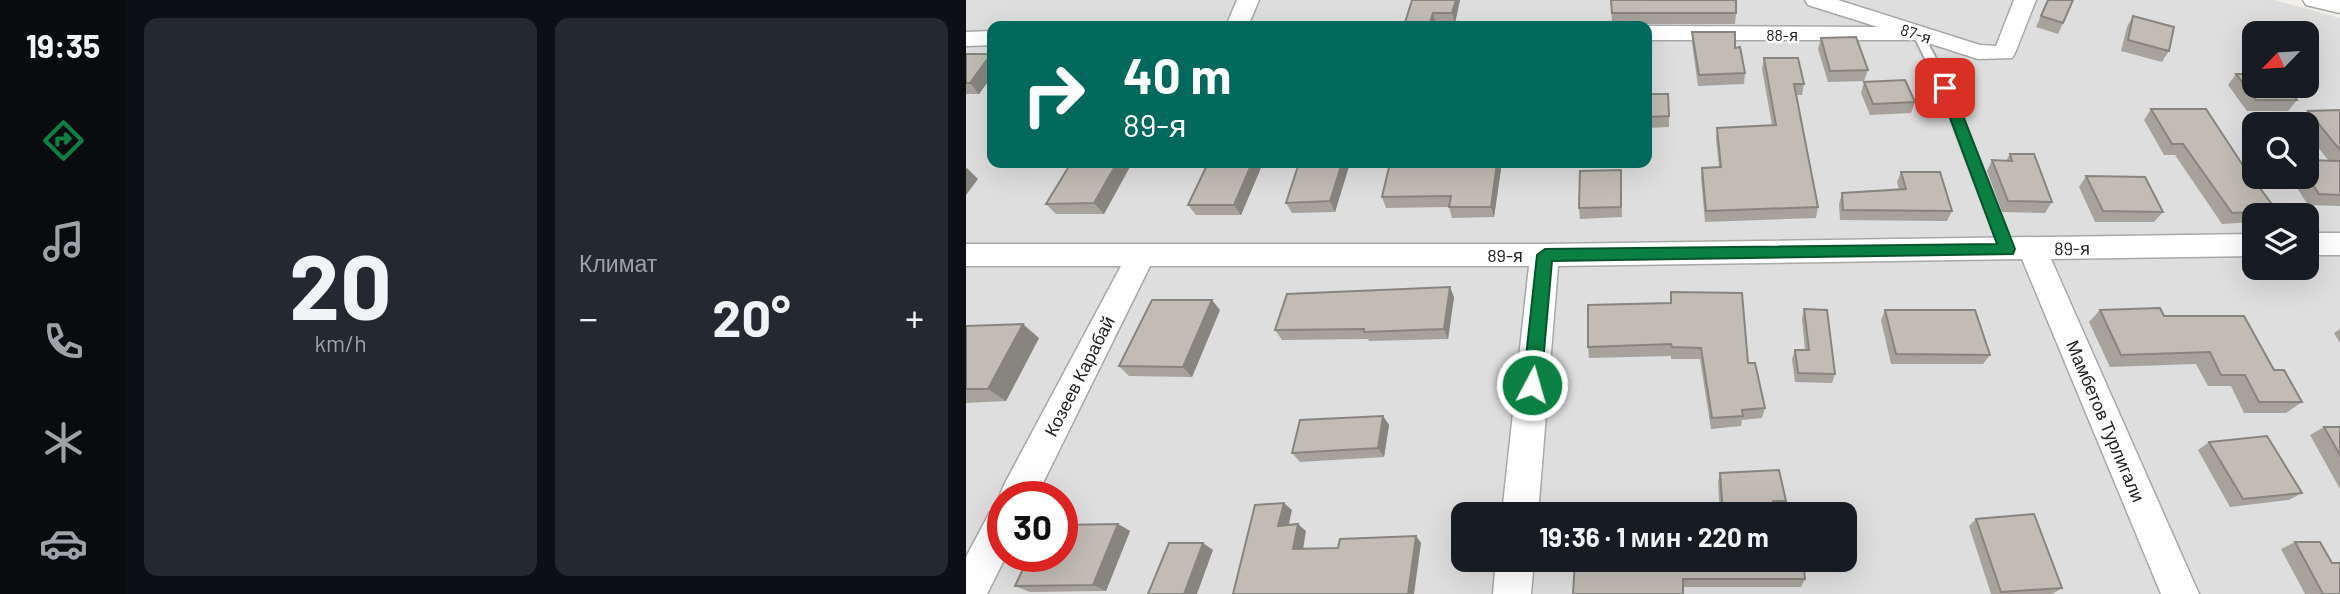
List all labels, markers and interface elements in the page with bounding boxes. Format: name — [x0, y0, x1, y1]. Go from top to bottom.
street label: 87-я — [1898, 19, 1934, 47]
north arrow — [2242, 21, 2319, 98]
map controls — [2242, 21, 2319, 280]
street label: 88-я — [1766, 25, 1798, 44]
text: 19:35 — [26, 26, 100, 64]
text: 40 m — [1123, 45, 1231, 104]
icon: right — [1008, 49, 1099, 140]
pin — [1915, 58, 1975, 118]
icon: arrive — [1926, 69, 1964, 107]
text: 89-я — [1123, 105, 1186, 143]
button: search — [2242, 112, 2319, 189]
icon: directions — [39, 116, 88, 165]
button: layers — [2242, 203, 2319, 280]
icon: music — [39, 217, 88, 266]
text: 20 — [289, 229, 392, 338]
street label: 89-я — [2054, 237, 2090, 259]
street label: 89-я — [1487, 244, 1523, 266]
text: Климат — [579, 249, 657, 277]
text: 20° — [712, 285, 791, 347]
text: − — [579, 294, 598, 340]
text: + — [905, 294, 924, 340]
street label: Козеев Карабай — [1039, 312, 1119, 440]
icon: phone — [39, 317, 88, 366]
text: km/h — [314, 329, 367, 357]
street label: Мамбетов Турлигали — [2062, 337, 2150, 505]
position arrow — [1495, 348, 1569, 422]
icon: climate — [39, 418, 88, 467]
speed limit sign: 30 — [987, 481, 1078, 572]
icon: car — [39, 519, 88, 568]
text: 19:36 · 1 мин · 220 m — [1539, 521, 1769, 552]

